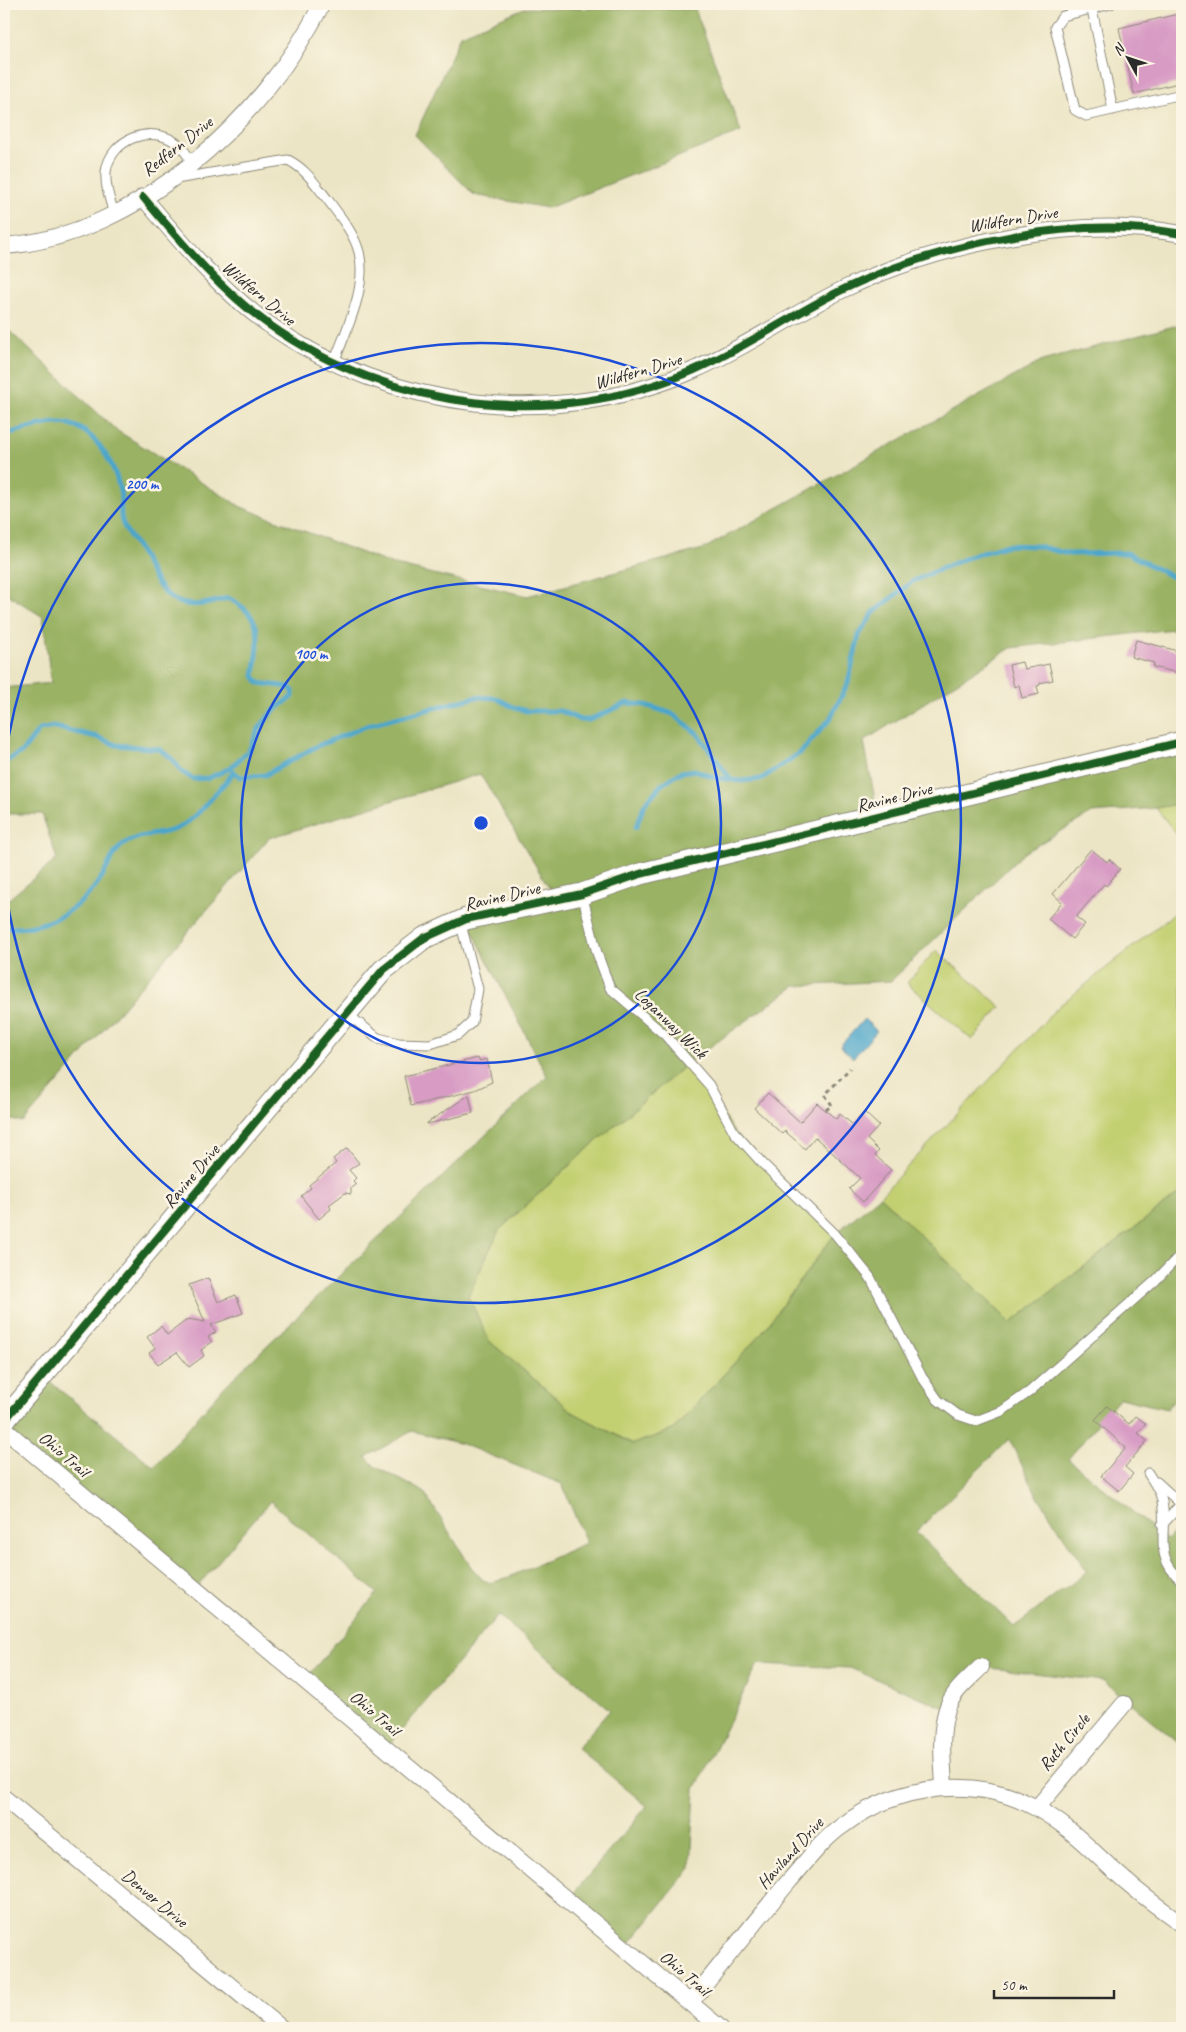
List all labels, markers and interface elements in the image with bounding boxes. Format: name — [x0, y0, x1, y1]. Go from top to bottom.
north arrow — [1104, 32, 1154, 82]
text: N — [1109, 39, 1129, 59]
street label: Redfern Drive — [137, 111, 218, 181]
street label: Wildfern Drive — [967, 201, 1060, 237]
street label: Wildfern Drive — [218, 256, 301, 331]
street label: Wildfern Drive — [592, 348, 685, 394]
text: 200 m — [126, 475, 160, 494]
text: 100 m — [295, 645, 329, 664]
street label: Ravine Drive — [854, 777, 935, 817]
centre of rings — [472, 814, 490, 832]
street label: Ravine Drive — [462, 876, 543, 915]
street label: Loganway Wick — [630, 983, 713, 1064]
street label: Ravine Drive — [158, 1139, 225, 1213]
street label: Ohio Trail — [34, 1427, 96, 1483]
street label: Ohio Trail — [345, 1686, 407, 1742]
street label: Ruth Circle — [1034, 1708, 1095, 1775]
street label: Haviland Drive — [752, 1812, 829, 1893]
street label: Denver Drive — [118, 1864, 193, 1933]
street label: Ohio Trail — [655, 1946, 717, 2002]
scale bar — [994, 1967, 1114, 1999]
text: 50 m — [1001, 1976, 1028, 1995]

